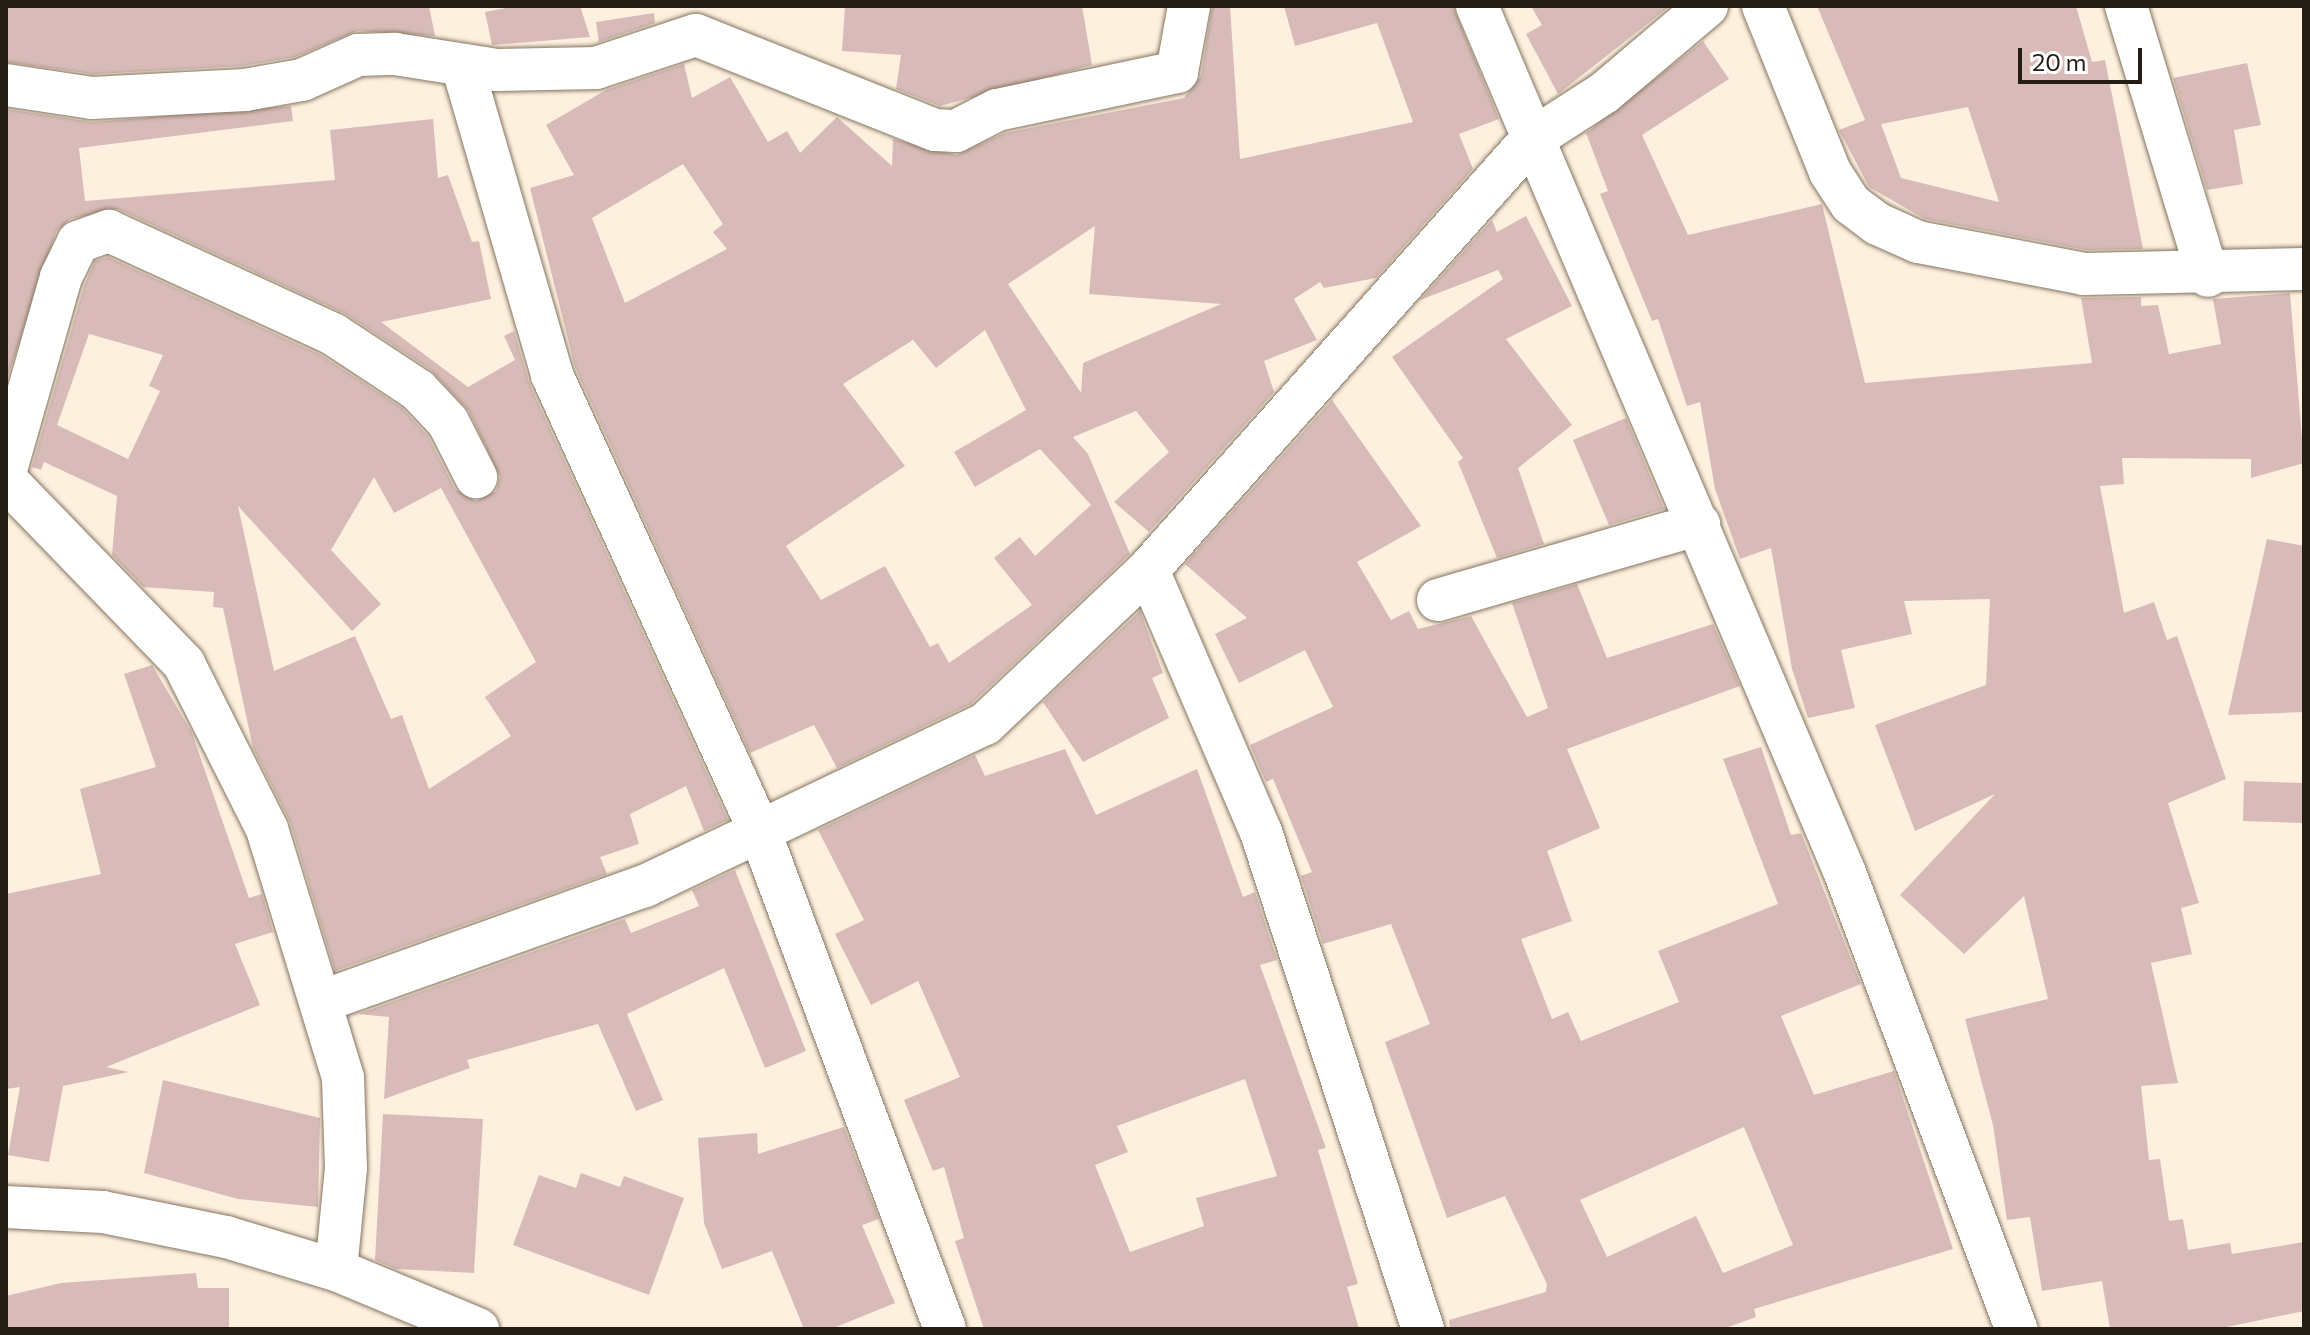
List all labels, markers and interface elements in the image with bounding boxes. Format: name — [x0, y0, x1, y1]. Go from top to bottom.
scale bar — [2022, 32, 2146, 82]
text: 20 m — [2032, 47, 2086, 76]

